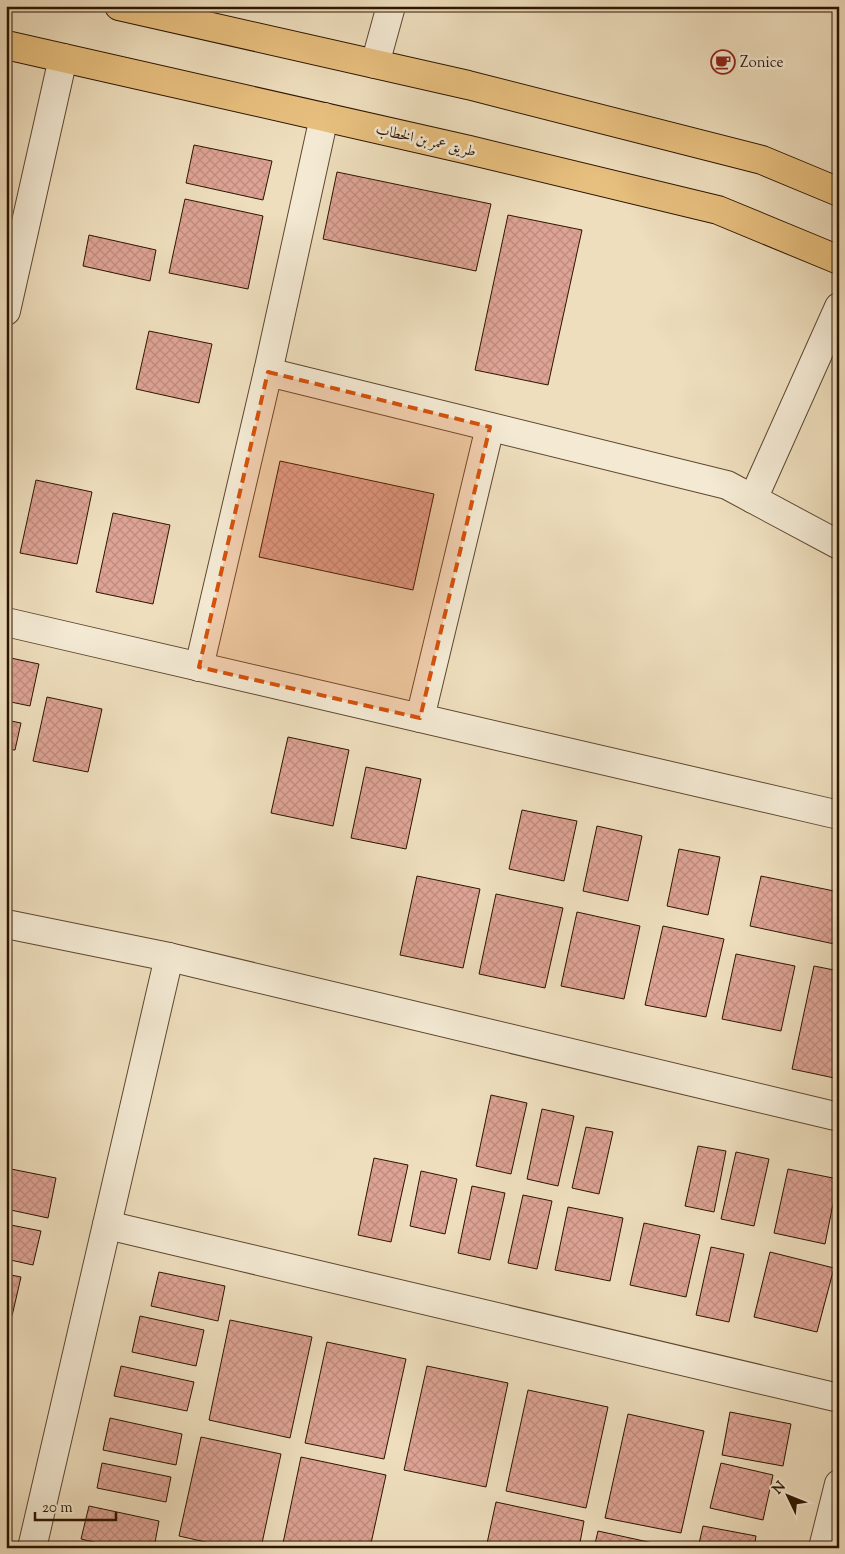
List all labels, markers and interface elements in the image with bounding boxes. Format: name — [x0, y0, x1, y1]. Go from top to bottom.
cafe icon: Zonice — [710, 49, 736, 75]
place label: Zonice — [740, 53, 783, 74]
street label: طريق عمر بن الخطاب — [373, 120, 478, 163]
north arrow — [762, 1472, 812, 1522]
text: N — [769, 1478, 791, 1499]
scale bar — [35, 1489, 116, 1521]
text: 20 m — [42, 1498, 73, 1519]

